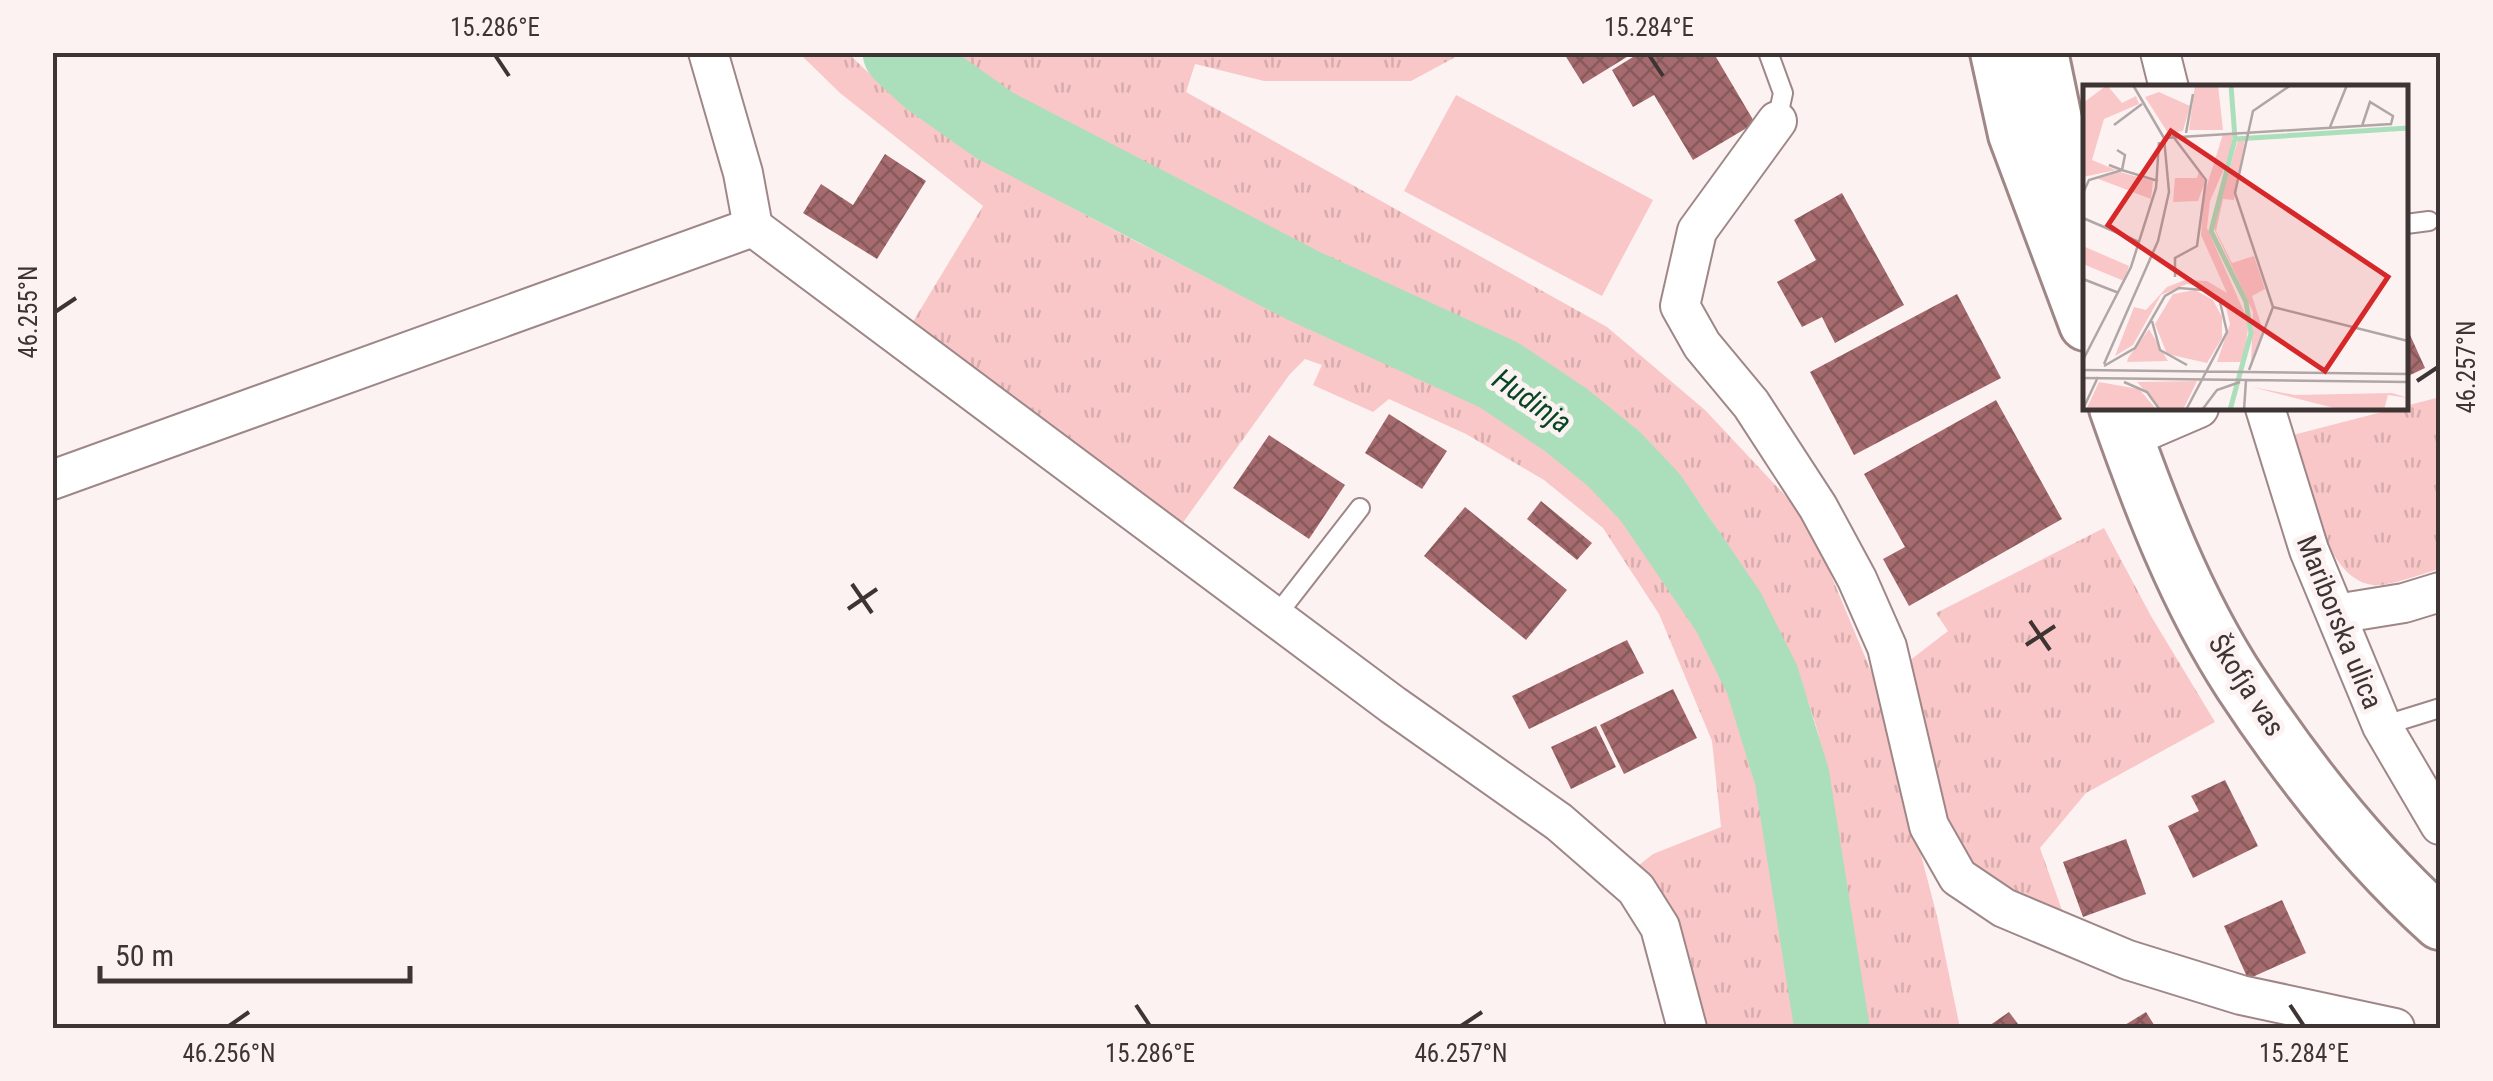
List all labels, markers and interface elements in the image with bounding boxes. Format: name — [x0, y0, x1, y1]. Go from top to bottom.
text: 15.286°E — [450, 13, 540, 42]
text: 15.284°E — [1604, 13, 1694, 42]
inset map — [2083, 85, 2408, 410]
text: 46.255°N — [14, 265, 43, 359]
text: 46.257°N — [2452, 320, 2481, 414]
water label: Hudinja — [1486, 361, 1578, 440]
street label: Mariborska ulica — [2290, 531, 2389, 714]
street label: Škofja vas — [2202, 628, 2291, 742]
scale bar — [100, 921, 410, 983]
text: 50 m — [115, 938, 174, 973]
text: 46.256°N — [182, 1039, 276, 1068]
text: 15.286°E — [1105, 1039, 1195, 1068]
text: 46.257°N — [1414, 1039, 1508, 1068]
text: 15.284°E — [2259, 1039, 2349, 1068]

